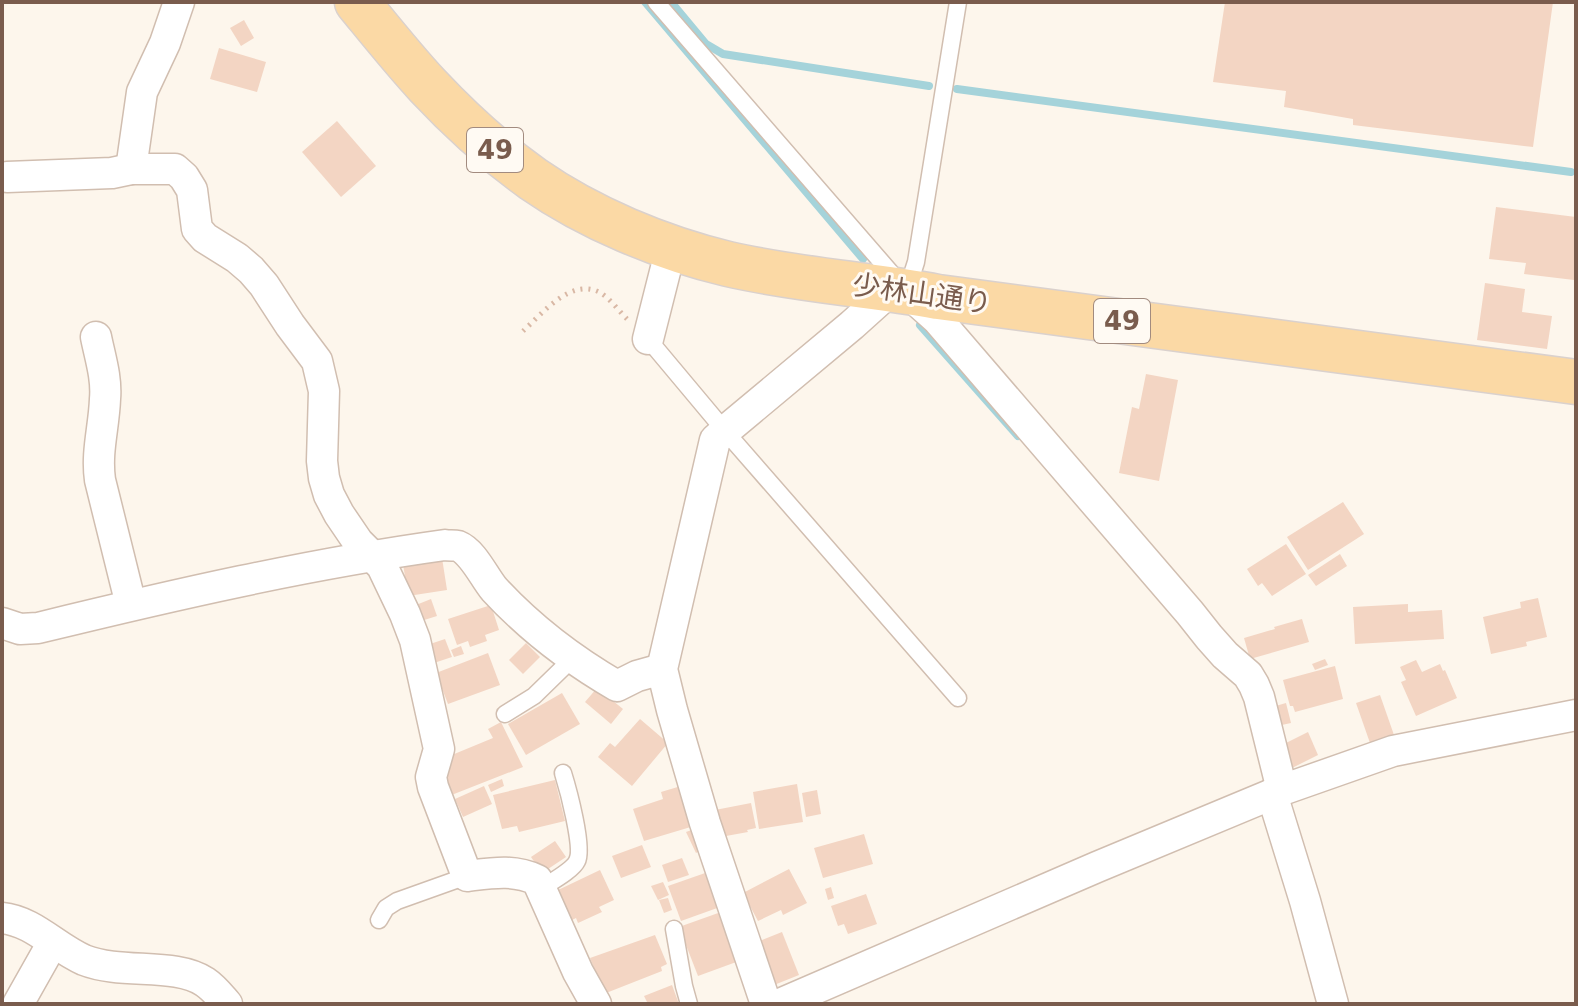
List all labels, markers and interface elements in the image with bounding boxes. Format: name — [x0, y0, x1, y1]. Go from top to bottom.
road number: 49 — [467, 128, 523, 172]
street label: 少林山通り — [850, 268, 994, 320]
road number: 49 — [1094, 299, 1150, 343]

